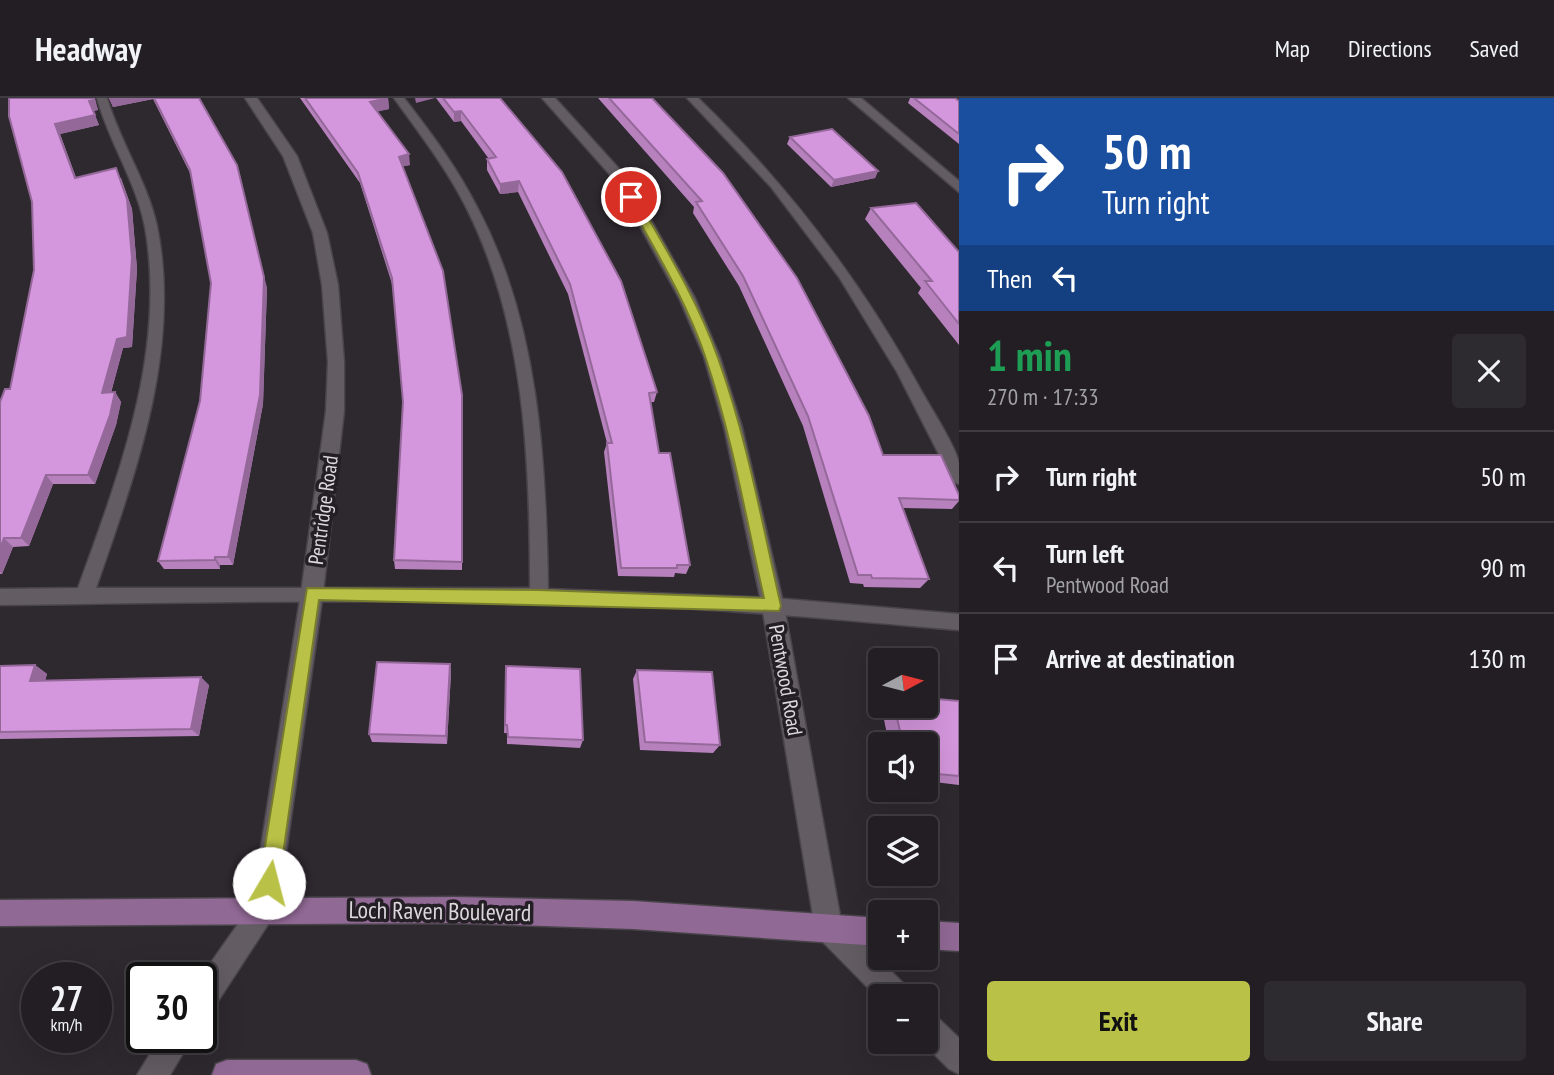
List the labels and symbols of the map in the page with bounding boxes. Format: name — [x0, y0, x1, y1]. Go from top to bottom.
pin — [601, 167, 661, 227]
street label: Pentridge Road — [302, 454, 344, 566]
street label: Pentwood Road — [763, 622, 809, 738]
north arrow — [868, 648, 938, 718]
position arrow — [232, 846, 306, 920]
street label: Loch Raven Boulevard — [348, 894, 532, 928]
speed limit sign: 30 — [126, 962, 217, 1053]

